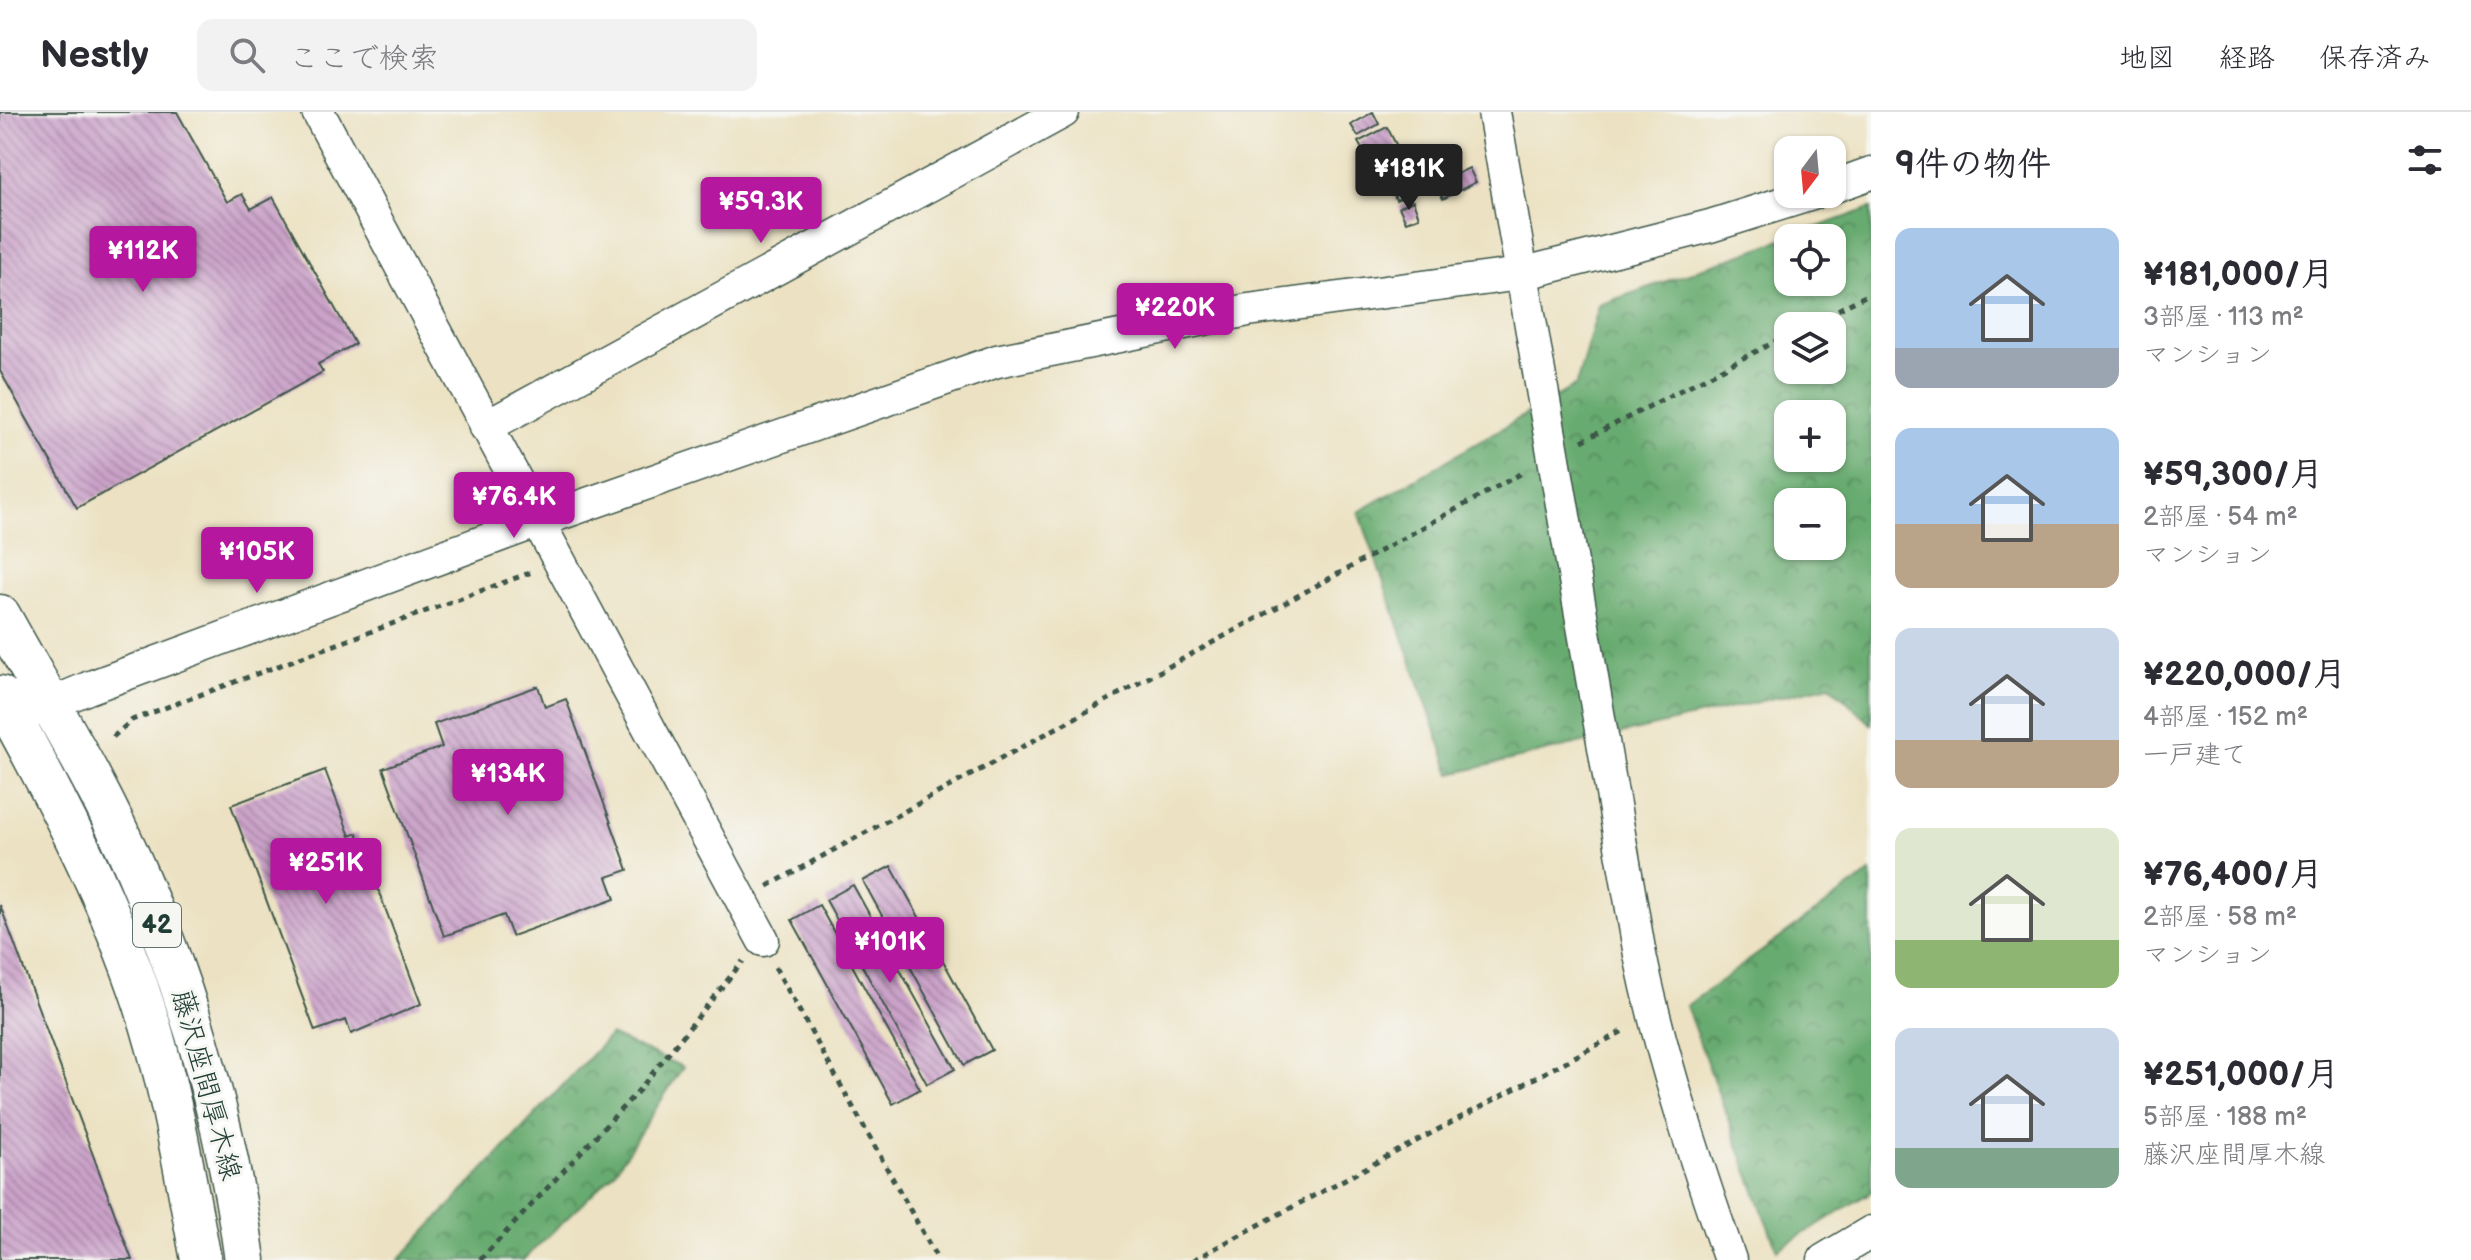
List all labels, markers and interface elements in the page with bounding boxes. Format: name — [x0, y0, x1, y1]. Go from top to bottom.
search box — [197, 19, 757, 91]
text: Nestly — [40, 33, 149, 78]
icon: search — [225, 33, 269, 77]
text: ここで検索 — [289, 41, 439, 77]
text: 地図 — [2119, 42, 2175, 75]
text: 経路 — [2219, 42, 2275, 75]
text: 保存済み — [2319, 42, 2431, 75]
north arrow — [1774, 136, 1846, 208]
map controls — [1774, 136, 1846, 560]
icon: filters — [2403, 138, 2447, 182]
pin: ¥181K — [1353, 144, 1465, 212]
text: 9件の物件 — [1895, 144, 2051, 185]
text: ¥181K — [1373, 154, 1445, 185]
pin: ¥59.3K — [696, 177, 826, 245]
text: ¥59.3K — [719, 187, 803, 218]
button: locate — [1774, 224, 1846, 296]
pin: ¥112K — [87, 226, 199, 294]
text: ¥112K — [107, 236, 179, 267]
text: ¥181,000/月 — [2143, 254, 2334, 295]
icon: home — [1959, 260, 2055, 356]
pin: ¥220K — [1119, 283, 1231, 351]
text: ¥220K — [1135, 293, 1215, 324]
text: 3部屋 · 113 m² — [2143, 302, 2304, 333]
button: layers — [1774, 312, 1846, 384]
text: マンション — [2143, 340, 2272, 371]
button: + — [1774, 400, 1846, 472]
text: ¥59,300/月 — [2143, 454, 2323, 495]
icon: home — [1959, 460, 2055, 556]
pin: ¥76.4K — [449, 472, 579, 540]
text: ¥76.4K — [472, 482, 556, 513]
button: − — [1774, 488, 1846, 560]
text: 2部屋 · 54 m² — [2143, 502, 2298, 533]
pin: ¥105K — [201, 527, 313, 595]
text: ¥105K — [219, 537, 295, 568]
text: マンション — [2143, 540, 2272, 571]
text: ¥220,000/月 — [2143, 654, 2347, 695]
icon: home — [1959, 660, 2055, 756]
text: 4部屋 · 152 m² — [2143, 702, 2308, 733]
text: 一戸建て — [2143, 740, 2247, 771]
pin: ¥134K — [452, 749, 564, 817]
text: ¥134K — [470, 759, 546, 790]
pin: ¥251K — [270, 838, 382, 906]
text: ¥251K — [288, 848, 364, 879]
text: ¥76,400/月 — [2143, 854, 2323, 895]
icon: home — [1959, 860, 2055, 956]
text: 2部屋 · 58 m² — [2143, 902, 2297, 933]
road number: 42 — [133, 903, 181, 947]
pin: ¥101K — [834, 917, 946, 985]
text: ¥101K — [854, 927, 926, 958]
text: マンション — [2143, 940, 2272, 971]
street label: 藤沢座間厚木線 — [165, 986, 247, 1184]
text: ¥251,000/月 — [2143, 1054, 2340, 1095]
icon: home — [1959, 1060, 2055, 1156]
text: 5部屋 · 188 m² — [2143, 1102, 2307, 1133]
text: 藤沢座間厚木線 — [2143, 1140, 2325, 1171]

